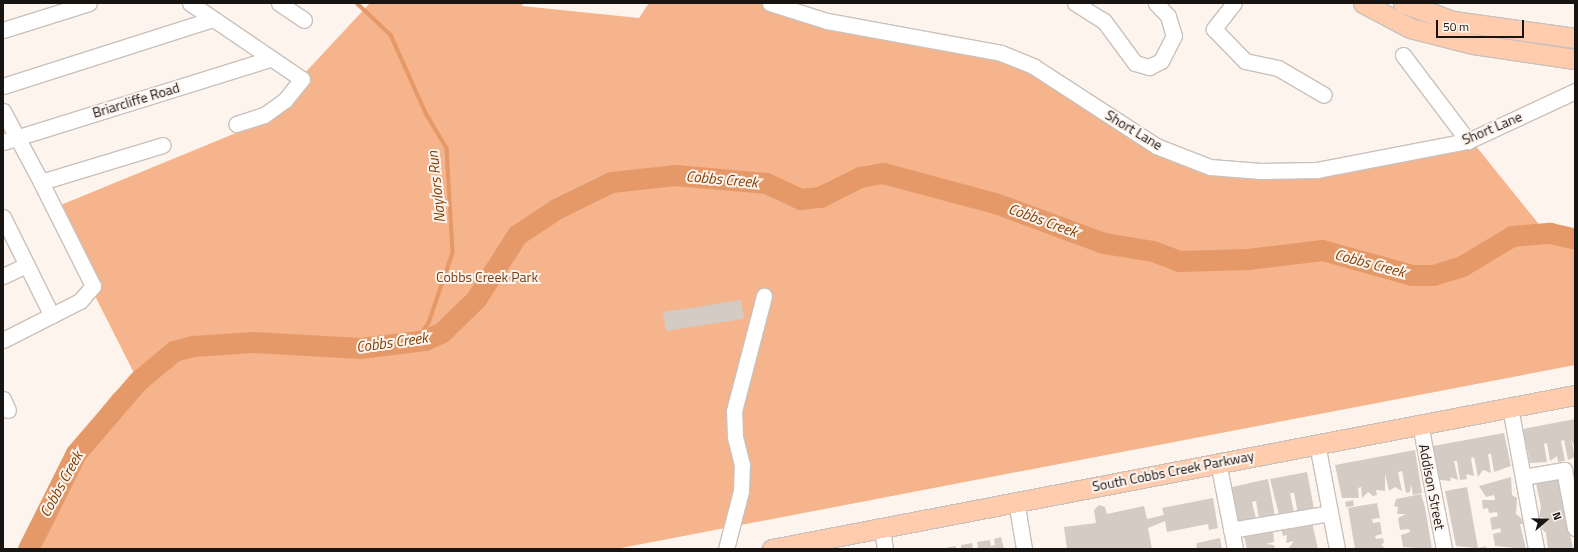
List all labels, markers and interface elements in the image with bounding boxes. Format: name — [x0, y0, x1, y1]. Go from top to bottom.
scale bar — [1438, 12, 1526, 38]
text: 50 m — [1443, 17, 1469, 36]
street label: Briarcliffe Road — [90, 79, 182, 121]
street label: Short Lane — [1102, 106, 1166, 154]
street label: Short Lane — [1459, 108, 1525, 148]
water label: Naylors Run — [423, 150, 449, 224]
water label: Cobbs Creek — [685, 167, 759, 191]
water label: Cobbs Creek — [1006, 199, 1080, 241]
water label: Cobbs Creek — [1333, 245, 1407, 281]
park label: Cobbs Creek Park — [436, 269, 538, 285]
water label: Cobbs Creek — [355, 328, 429, 356]
street label: Addison Street — [1415, 443, 1449, 531]
street label: South Cobbs Creek Parkway — [1091, 447, 1255, 495]
water label: Cobbs Creek — [36, 448, 86, 520]
north arrow — [1526, 500, 1566, 540]
text: N — [1548, 510, 1566, 522]

